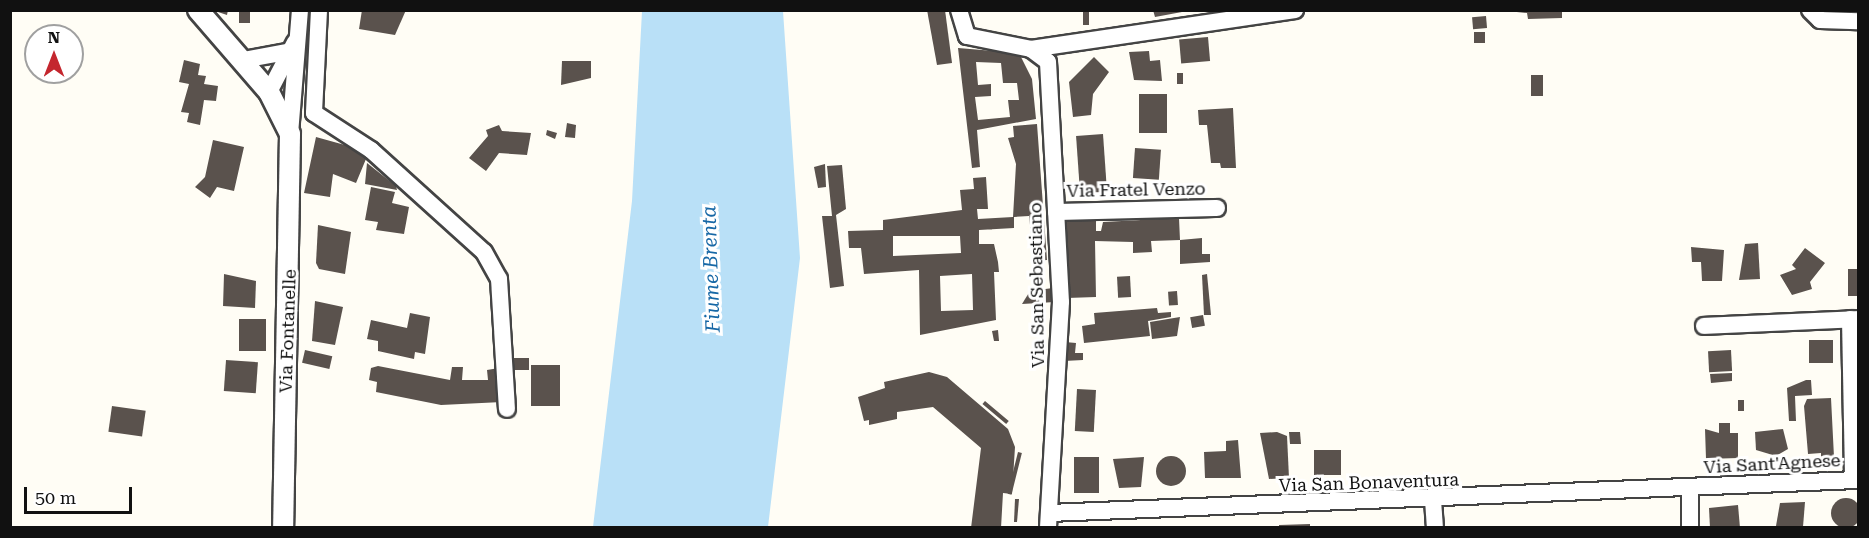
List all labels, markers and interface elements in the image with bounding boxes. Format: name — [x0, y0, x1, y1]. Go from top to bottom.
north arrow — [24, 24, 84, 84]
text: N — [48, 28, 60, 47]
street label: Via Fratel Venzo — [1066, 178, 1206, 202]
street label: Via San Sebastiano — [1025, 202, 1049, 368]
water label: Fiume Brenta — [697, 205, 725, 333]
street label: Via Fontanelle — [275, 269, 301, 393]
street label: Via Sant'Agnese — [1703, 450, 1841, 478]
street label: Via San Bonaventura — [1278, 469, 1460, 497]
scale bar — [27, 475, 135, 513]
text: 50 m — [35, 487, 76, 508]

